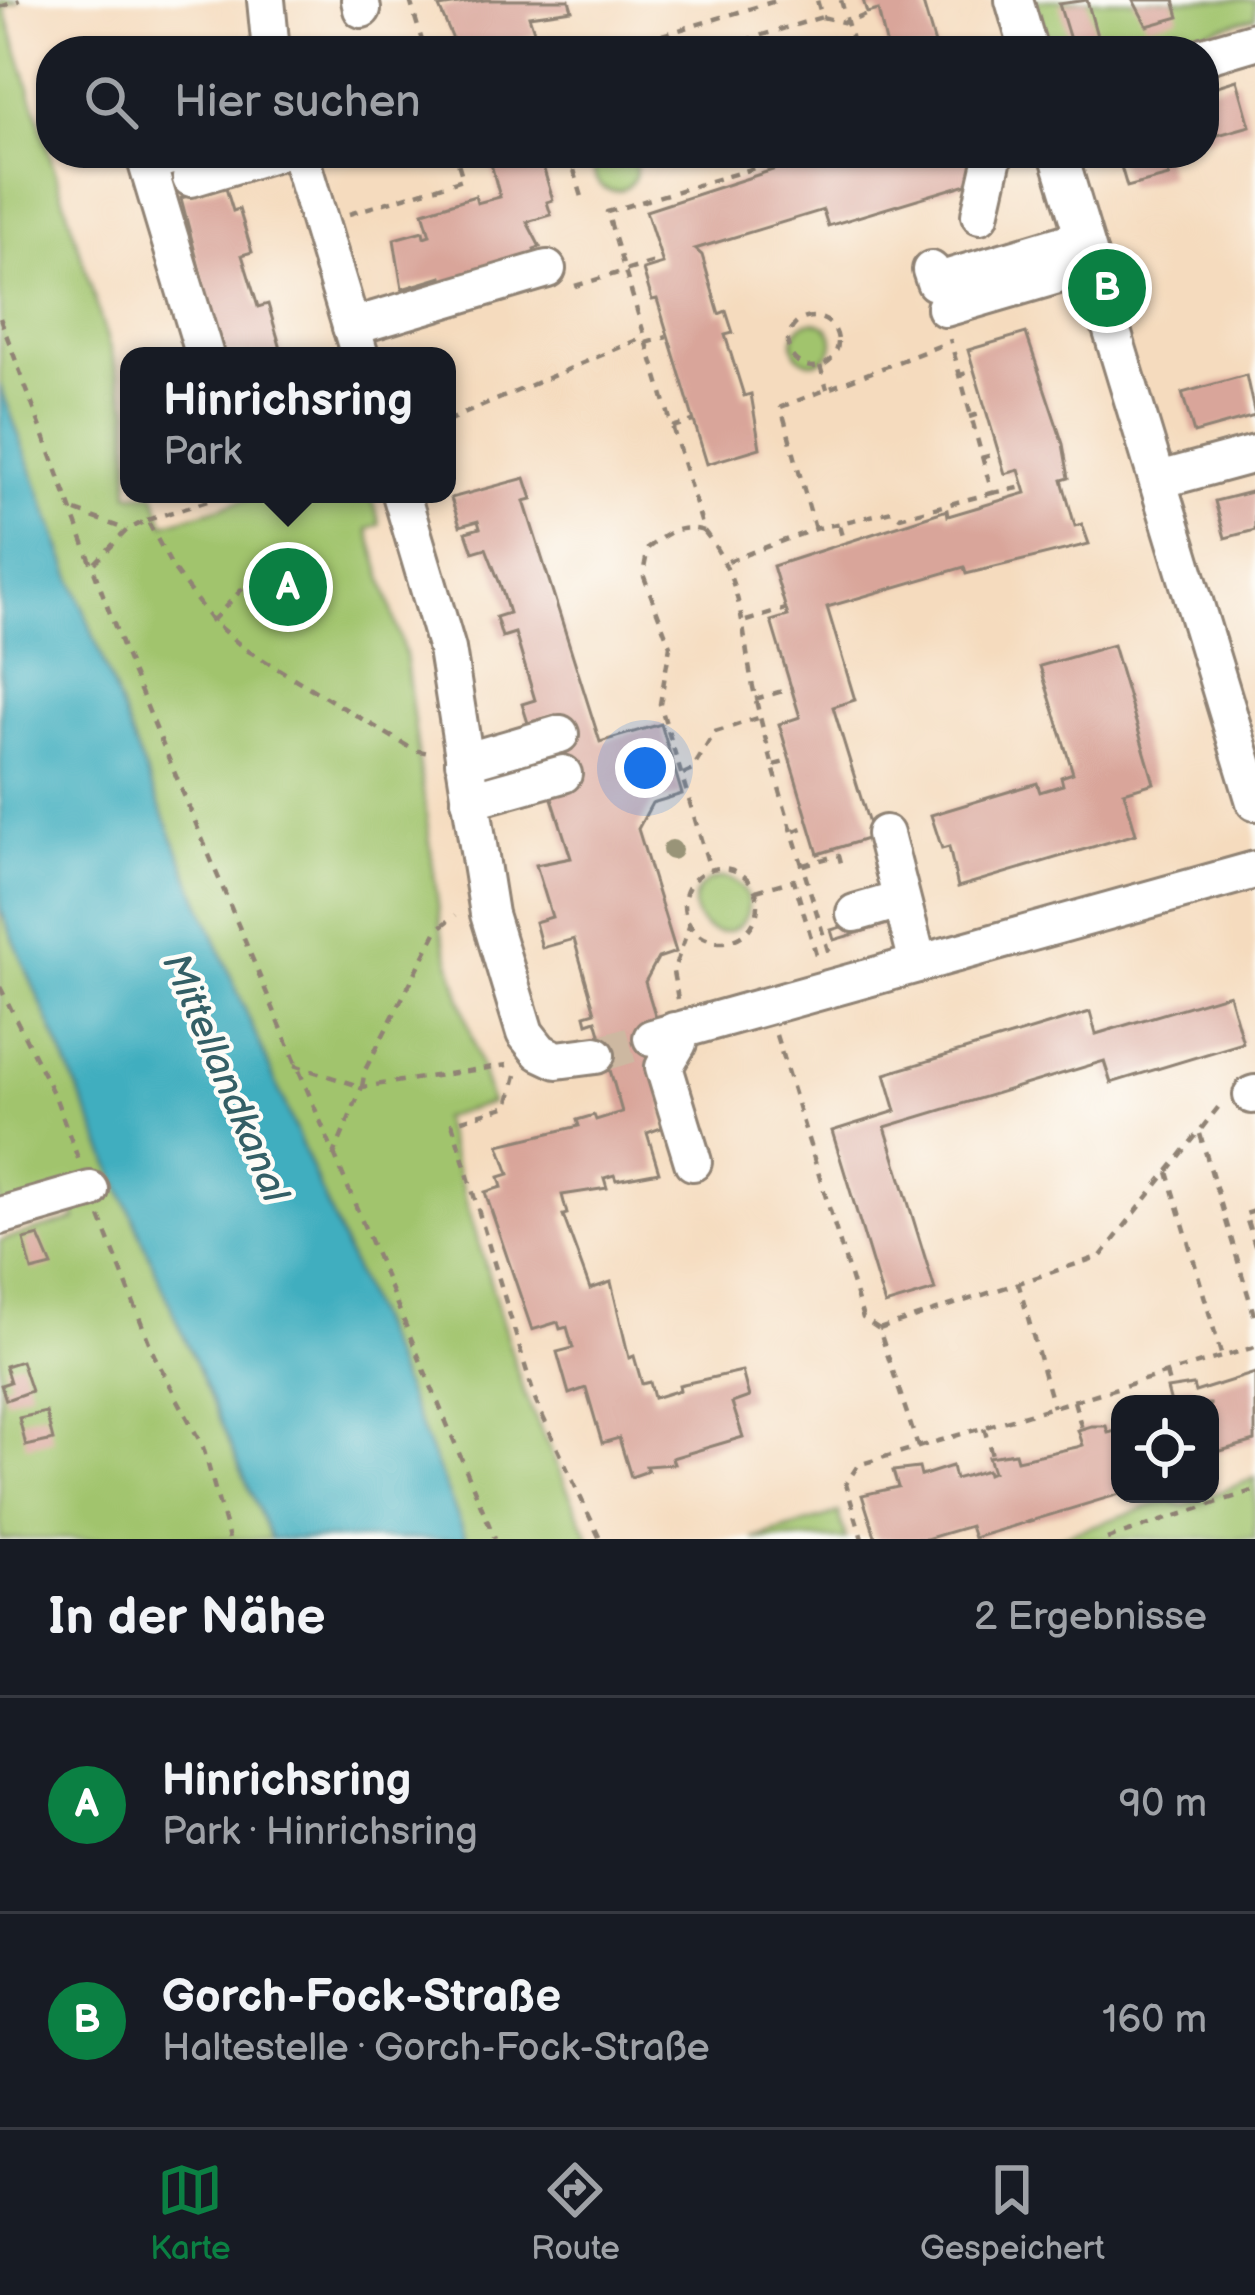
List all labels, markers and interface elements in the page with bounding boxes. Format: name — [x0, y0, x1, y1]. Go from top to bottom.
search box — [36, 36, 1219, 168]
icon: search — [78, 69, 144, 135]
text: Hier suchen — [174, 75, 421, 130]
pin: B — [1068, 243, 1146, 333]
popup — [120, 347, 456, 503]
text: Hinrichsring — [163, 374, 413, 429]
text: Park — [163, 429, 242, 476]
pin: A — [249, 542, 327, 632]
your location — [615, 738, 675, 798]
water label: Mittellandkanal — [151, 946, 299, 1210]
map controls — [1111, 1395, 1219, 1503]
button: locate — [1111, 1395, 1219, 1503]
text: In der Nähe — [48, 1587, 326, 1648]
text: 2 Ergebnisse — [974, 1594, 1207, 1641]
text: Hinrichsring — [162, 1754, 411, 1809]
text: A — [75, 1781, 99, 1828]
text: 90 m — [1119, 1781, 1207, 1828]
text: Park · Hinrichsring — [162, 1809, 478, 1856]
text: Gorch-Fock-Straße — [162, 1970, 561, 2025]
text: B — [73, 1997, 101, 2044]
text: 160 m — [1102, 1997, 1207, 2044]
text: Haltestelle · Gorch-Fock-Straße — [162, 2025, 710, 2072]
tab: Karte — [150, 2157, 231, 2269]
tab: Route — [531, 2157, 620, 2269]
tab: Gespeichert — [920, 2157, 1105, 2269]

